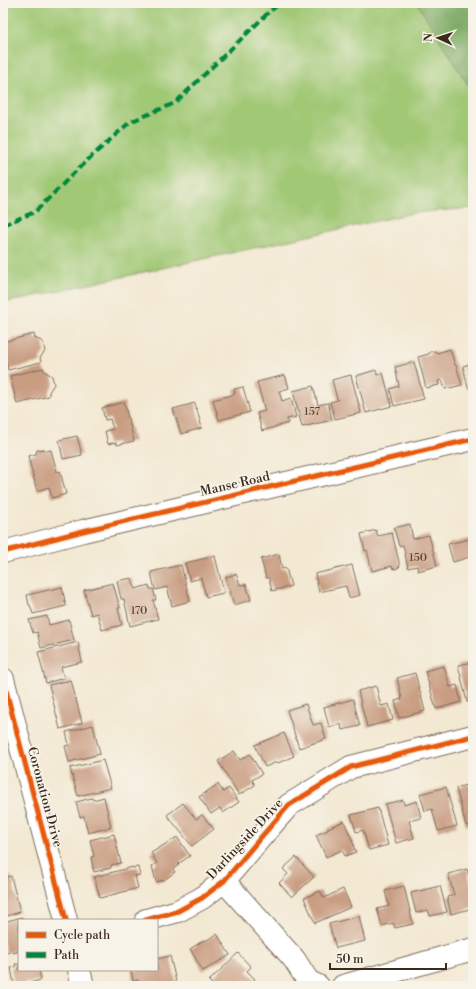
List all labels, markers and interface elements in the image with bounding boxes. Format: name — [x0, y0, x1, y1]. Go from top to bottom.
north arrow — [418, 18, 458, 58]
text: N — [422, 33, 436, 42]
house number: 157 — [304, 405, 320, 419]
street label: Manse Road — [199, 468, 272, 500]
house number: 150 — [409, 551, 427, 565]
house number: 170 — [131, 604, 147, 618]
street label: Coronation Drive — [24, 745, 66, 849]
street label: Darlingside Drive — [204, 795, 287, 883]
legend — [18, 919, 158, 971]
text: Cycle path — [54, 928, 110, 943]
scale bar — [330, 945, 446, 971]
text: Path — [54, 948, 79, 963]
text: 50 m — [336, 952, 364, 967]

